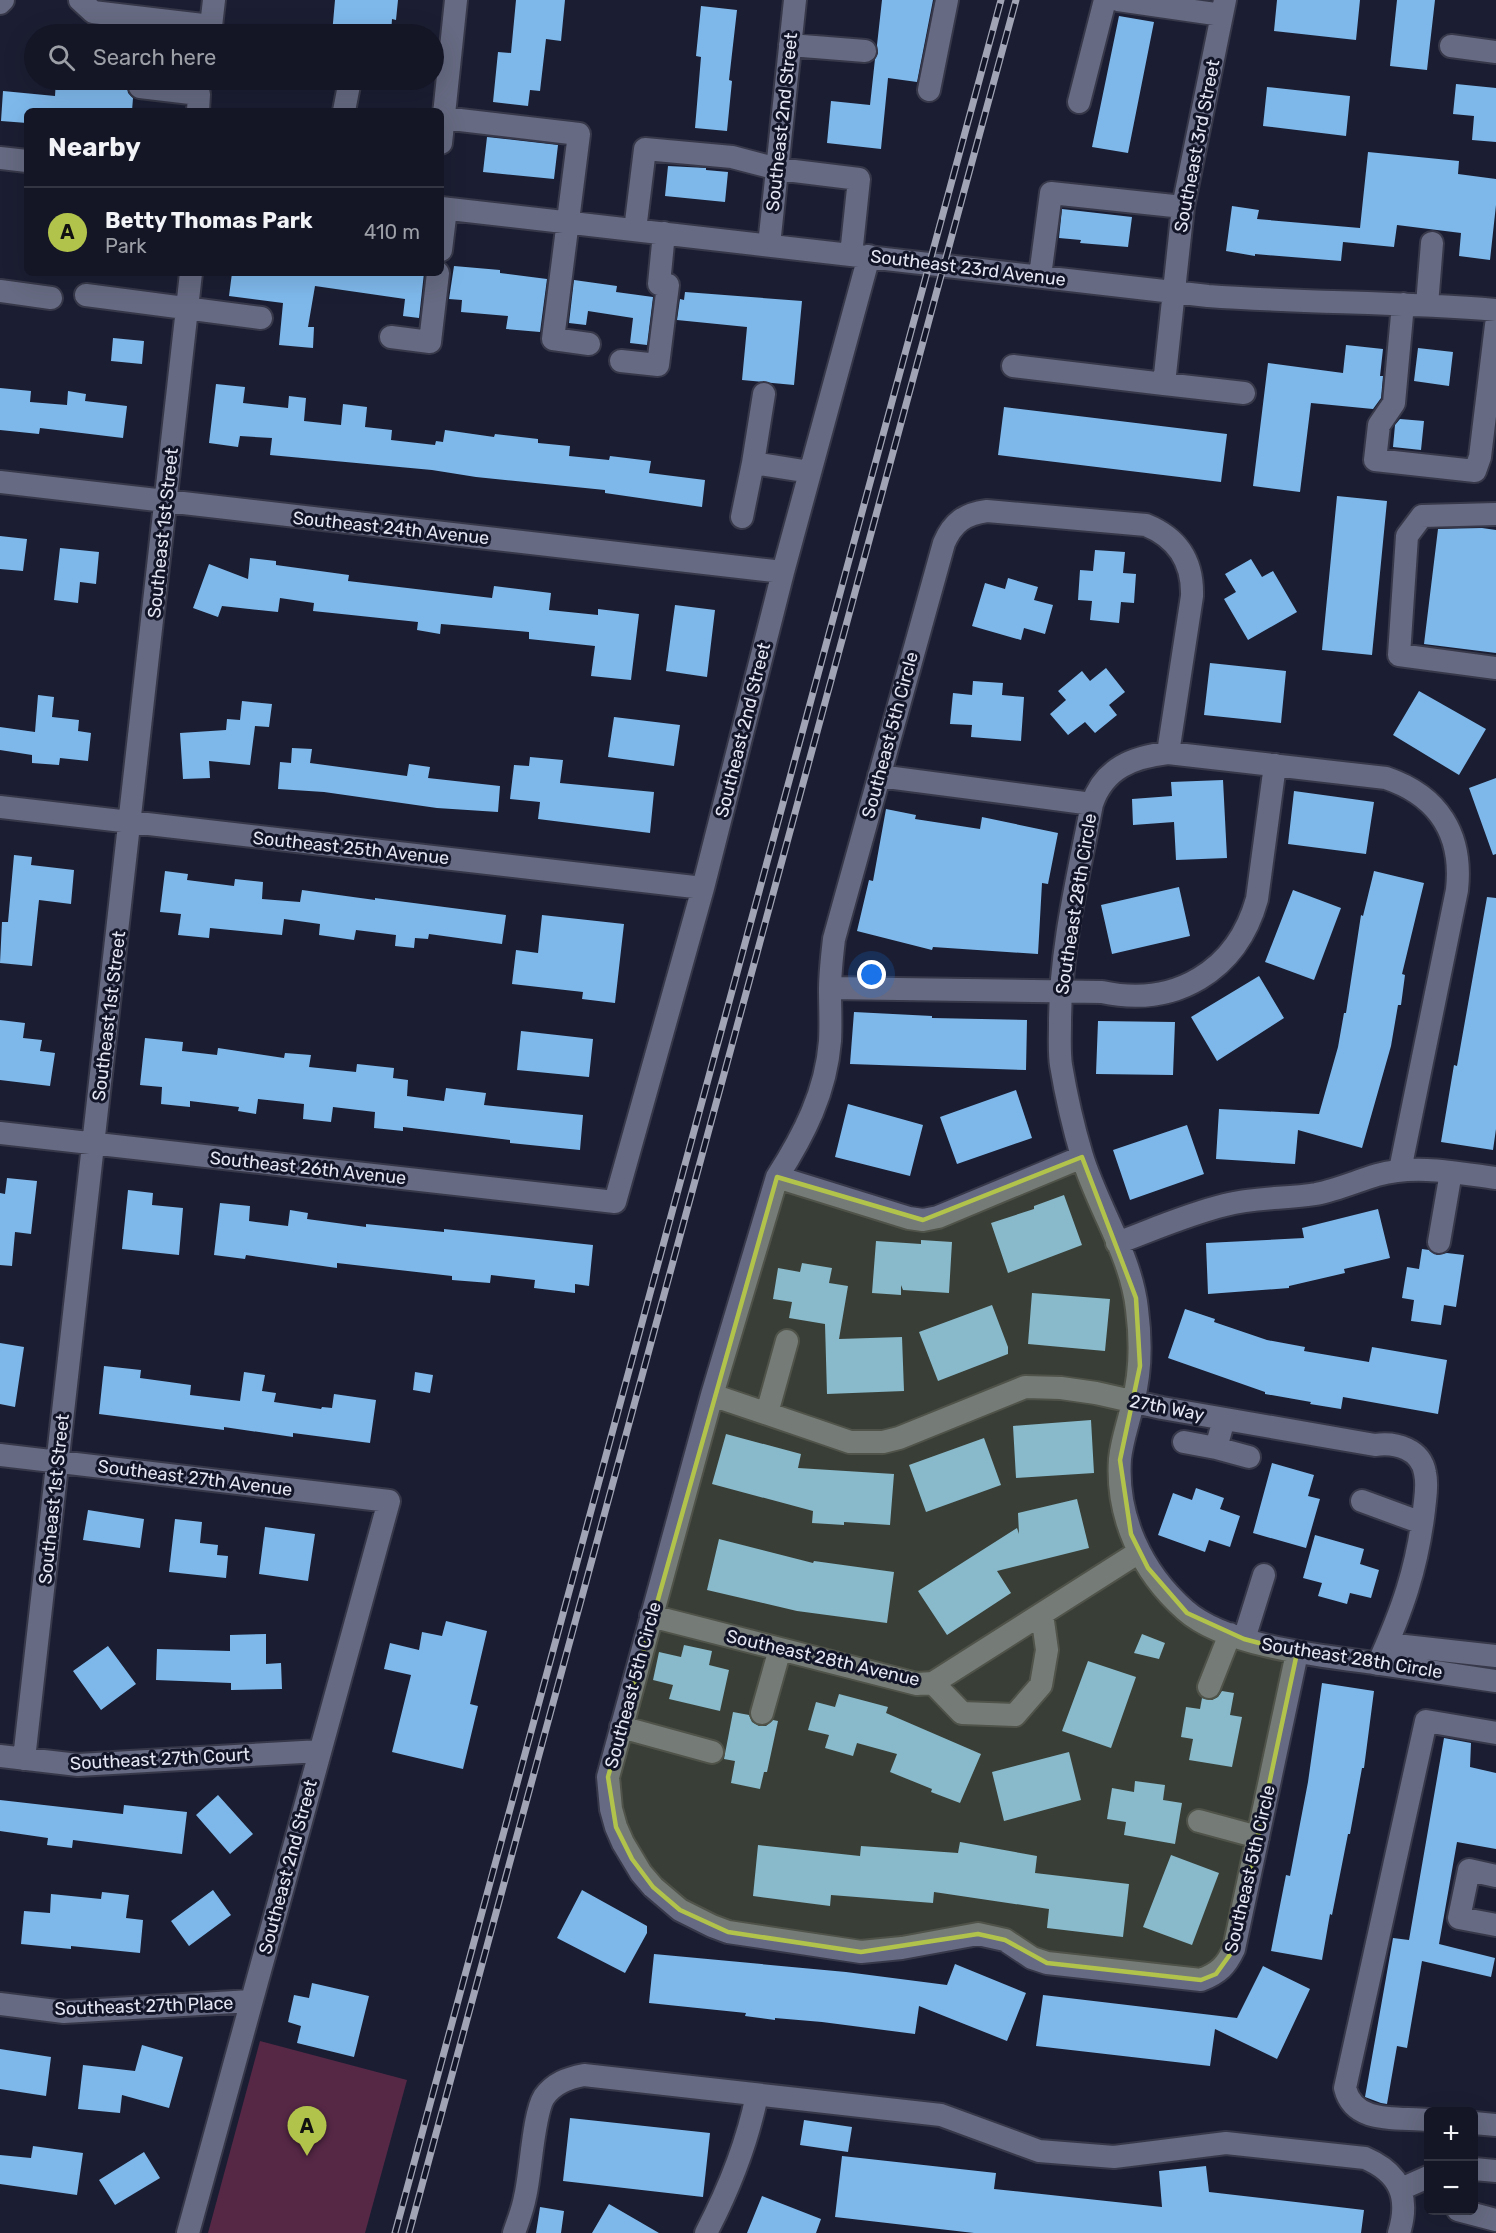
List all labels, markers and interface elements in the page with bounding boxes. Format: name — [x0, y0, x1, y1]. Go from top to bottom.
search box — [24, 24, 444, 90]
street label: Southeast 2nd Street — [762, 32, 802, 212]
icon: search — [45, 41, 78, 74]
text: Search here — [93, 44, 216, 71]
street label: Southeast 3rd Street — [1169, 58, 1225, 234]
text: Nearby — [48, 132, 141, 163]
text: Betty Thomas Park — [105, 207, 313, 234]
text: A — [60, 220, 75, 244]
text: 410 m — [364, 220, 420, 244]
text: Park — [105, 234, 147, 258]
street label: Southeast 23rd Avenue — [869, 245, 1067, 291]
street label: Southeast 1st Street — [143, 447, 183, 619]
street label: Southeast 24th Avenue — [292, 507, 490, 549]
street label: Southeast 2nd Street — [711, 640, 775, 820]
street label: Southeast 5th Circle — [857, 649, 923, 821]
street label: Southeast 28th Circle — [1051, 812, 1101, 996]
street label: Southeast 25th Avenue — [252, 827, 450, 869]
street label: Southeast 1st Street — [88, 930, 130, 1102]
your location — [857, 960, 886, 989]
street label: Southeast 26th Avenue — [209, 1147, 407, 1189]
street label: 27th Way — [1128, 1390, 1206, 1426]
street label: Southeast 1st Street — [34, 1413, 74, 1585]
street label: Southeast 27th Avenue — [96, 1455, 294, 1501]
street label: Southeast 5th Circle — [600, 1599, 666, 1771]
street label: Southeast 28th Avenue — [724, 1625, 922, 1691]
street label: Southeast 28th Circle — [1260, 1633, 1444, 1683]
street label: Southeast 27th Court — [69, 1743, 251, 1775]
street label: Southeast 2nd Street — [254, 1777, 322, 1957]
street label: Southeast 5th Circle — [1220, 1783, 1280, 1955]
street label: Southeast 27th Place — [54, 1992, 234, 2020]
pin: A — [288, 2106, 326, 2156]
map controls — [1424, 2107, 1478, 2215]
button: + — [1424, 2107, 1478, 2161]
button: − — [1424, 2161, 1478, 2215]

